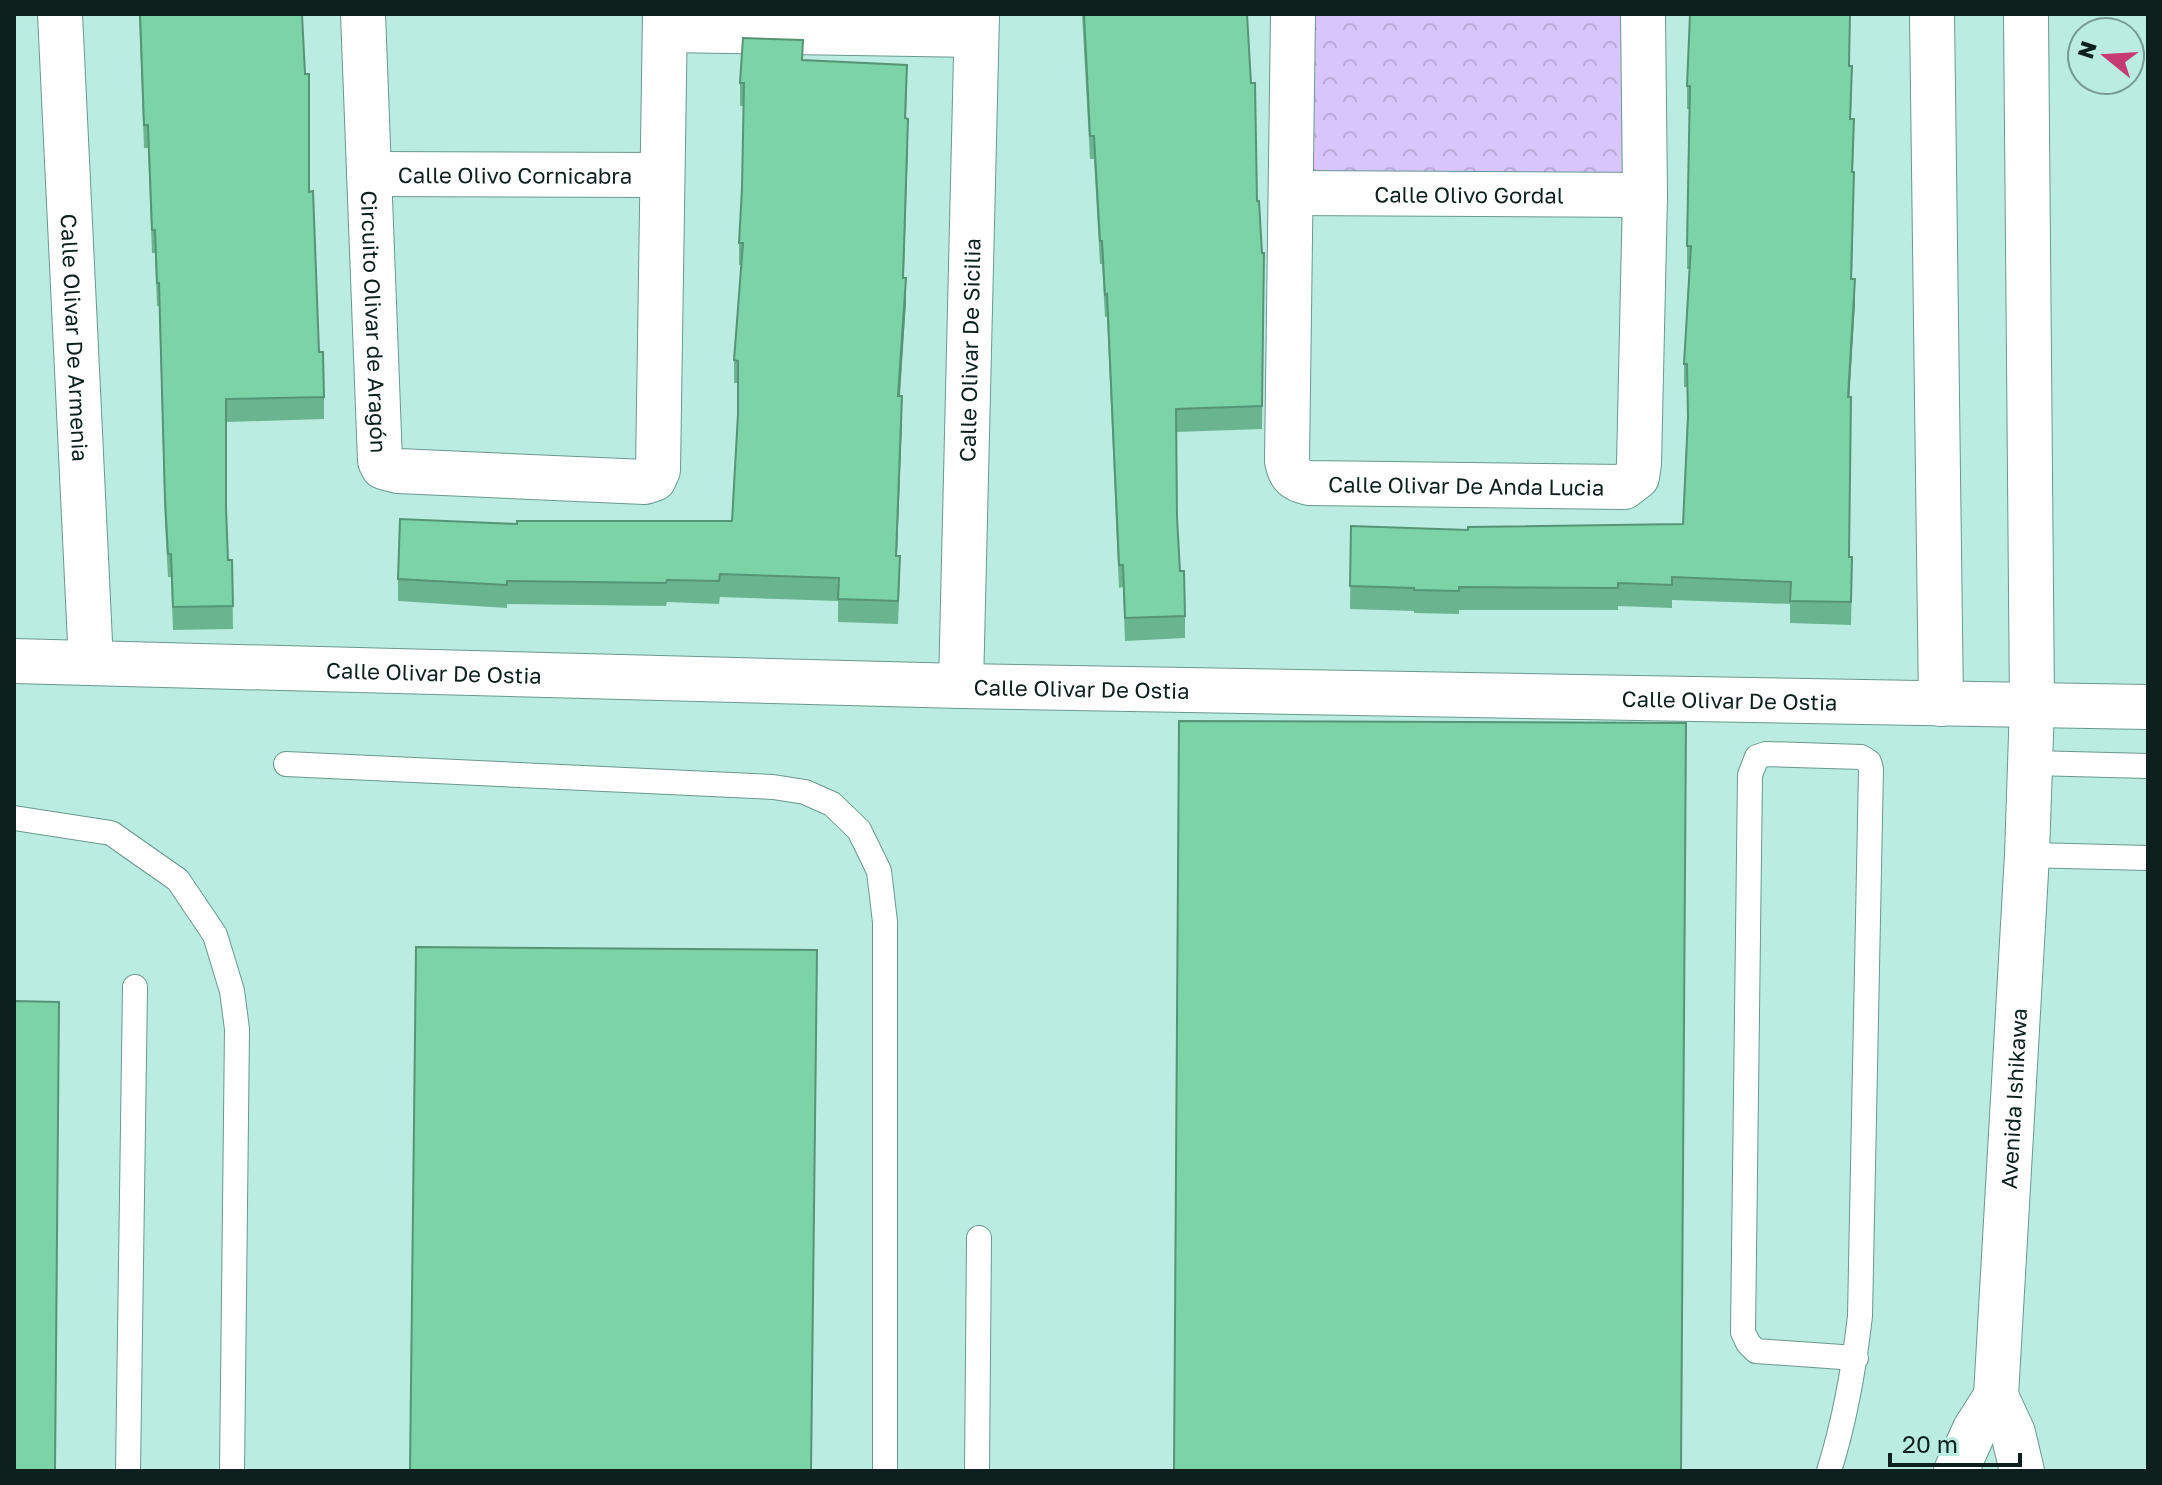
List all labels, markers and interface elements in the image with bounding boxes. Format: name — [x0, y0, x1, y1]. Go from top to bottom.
north arrow — [2066, 16, 2146, 96]
text: N — [2071, 38, 2102, 62]
street label: Calle Olivo Cornicabra — [398, 161, 632, 188]
street label: Calle Olivo Gordal — [1374, 180, 1564, 208]
street label: Circuito Olivar de Aragón — [356, 190, 393, 454]
street label: Calle Olivar De Armenia — [56, 213, 95, 462]
street label: Calle Olivar De Sicilia — [953, 238, 985, 462]
street label: Calle Olivar De Anda Lucia — [1328, 470, 1604, 500]
street label: Calle Olivar De Ostia — [326, 656, 542, 688]
street label: Calle Olivar De Ostia — [974, 673, 1190, 704]
street label: Calle Olivar De Ostia — [1621, 684, 1838, 715]
street label: Avenida Ishikawa — [1994, 1007, 2032, 1190]
scale bar — [1890, 1417, 2020, 1467]
text: 20 m — [1902, 1429, 1958, 1458]

